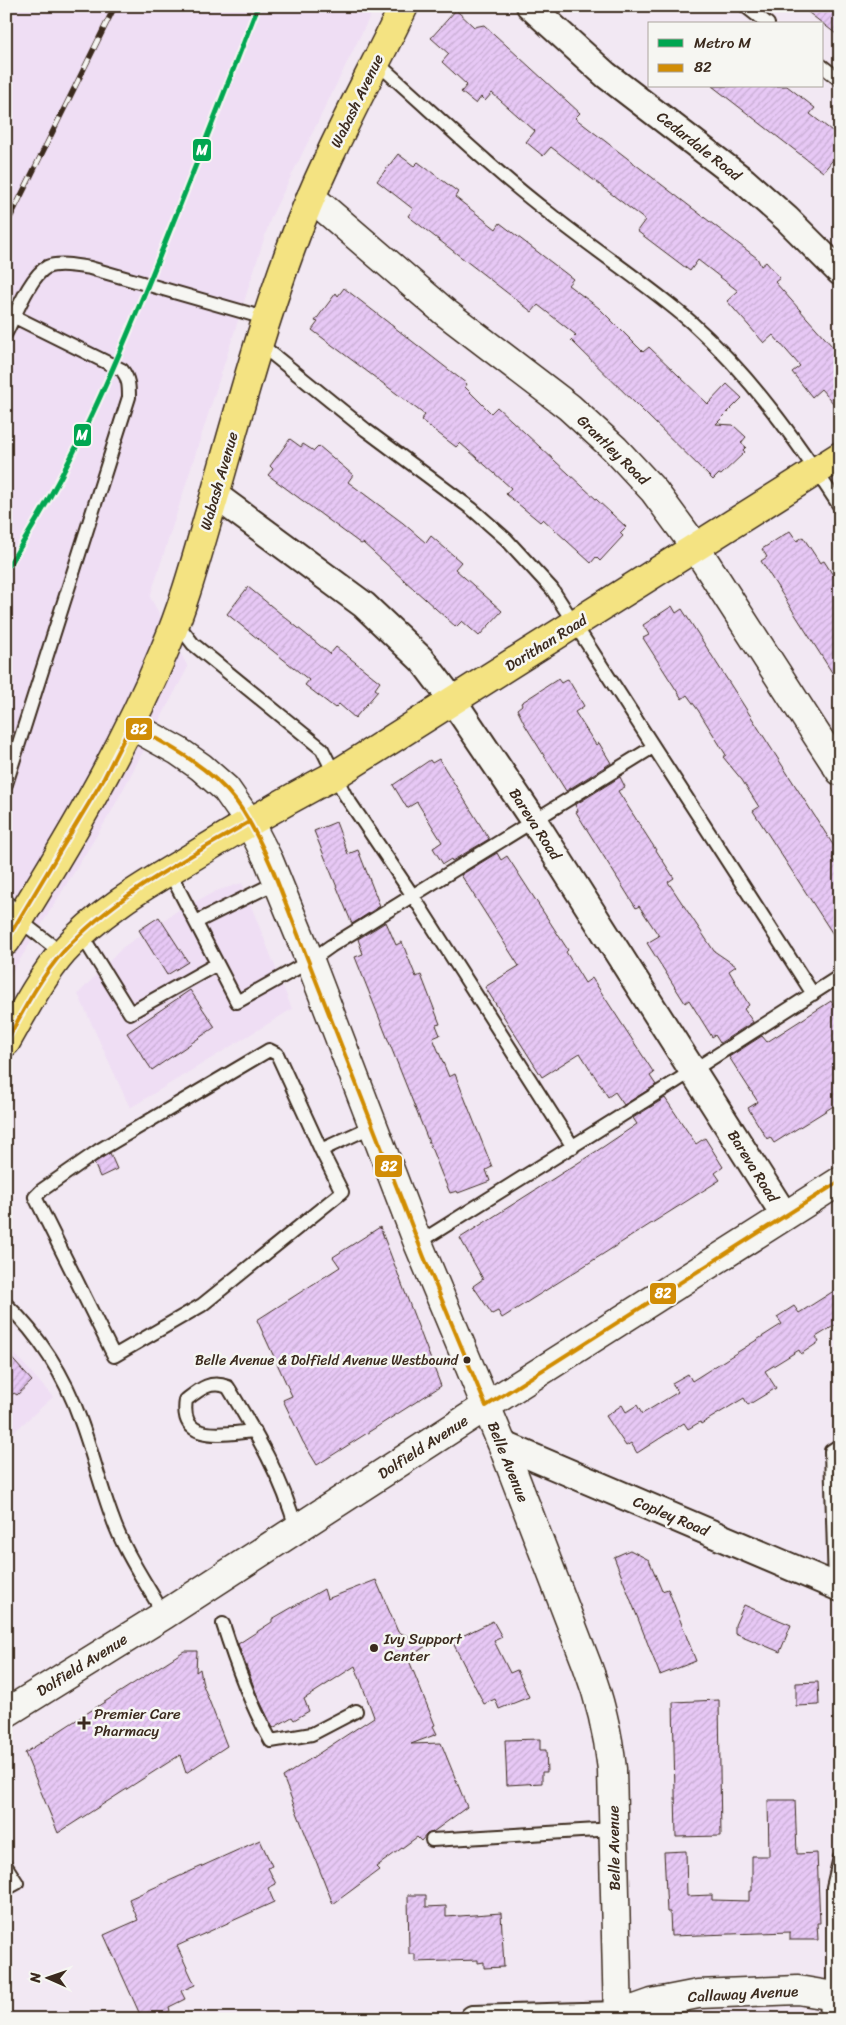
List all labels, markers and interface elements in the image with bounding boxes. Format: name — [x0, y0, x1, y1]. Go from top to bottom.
legend — [648, 22, 824, 88]
text: Metro M — [694, 30, 751, 56]
street label: Wabash Avenue — [323, 49, 391, 152]
text: 82 — [694, 54, 712, 80]
street label: Cedardale Road — [651, 104, 748, 188]
line badge: M — [192, 138, 212, 162]
text: M — [195, 138, 208, 163]
street label: Grantley Road — [571, 408, 656, 492]
line badge: M — [73, 423, 92, 447]
text: M — [75, 423, 88, 448]
street label: Wabash Avenue — [193, 428, 246, 533]
street label: Dorithan Road — [500, 607, 593, 679]
line badge: 82 — [125, 717, 153, 741]
text: 82 — [130, 717, 148, 742]
street label: Bareva Road — [502, 783, 569, 866]
street label: Bareva Road — [720, 1125, 786, 1208]
line badge: 82 — [374, 1154, 403, 1178]
text: 82 — [380, 1154, 398, 1179]
text: 82 — [654, 1281, 672, 1306]
line badge: 82 — [649, 1282, 677, 1305]
place label: Belle Avenue & Dolfield Avenue Westbound — [195, 1348, 460, 1373]
marker: Belle Avenue & Dolfield Avenue Westbound — [462, 1355, 472, 1365]
street label: Dolfield Avenue — [372, 1408, 474, 1486]
street label: Belle Avenue — [480, 1418, 536, 1507]
street label: Copley Road — [629, 1488, 714, 1544]
street label: Dolfield Avenue — [31, 1626, 133, 1703]
place label: Ivy Support Center — [383, 1626, 463, 1669]
marker: Ivy Support Center — [368, 1642, 380, 1654]
place label: Premier Care Pharmacy — [94, 1701, 181, 1744]
marker: Premier Care Pharmacy — [78, 1717, 90, 1729]
street label: Belle Avenue — [600, 1805, 628, 1891]
north arrow — [22, 1952, 72, 2002]
text: N — [23, 1972, 48, 1984]
street label: Callaway Avenue — [687, 1978, 799, 2010]

